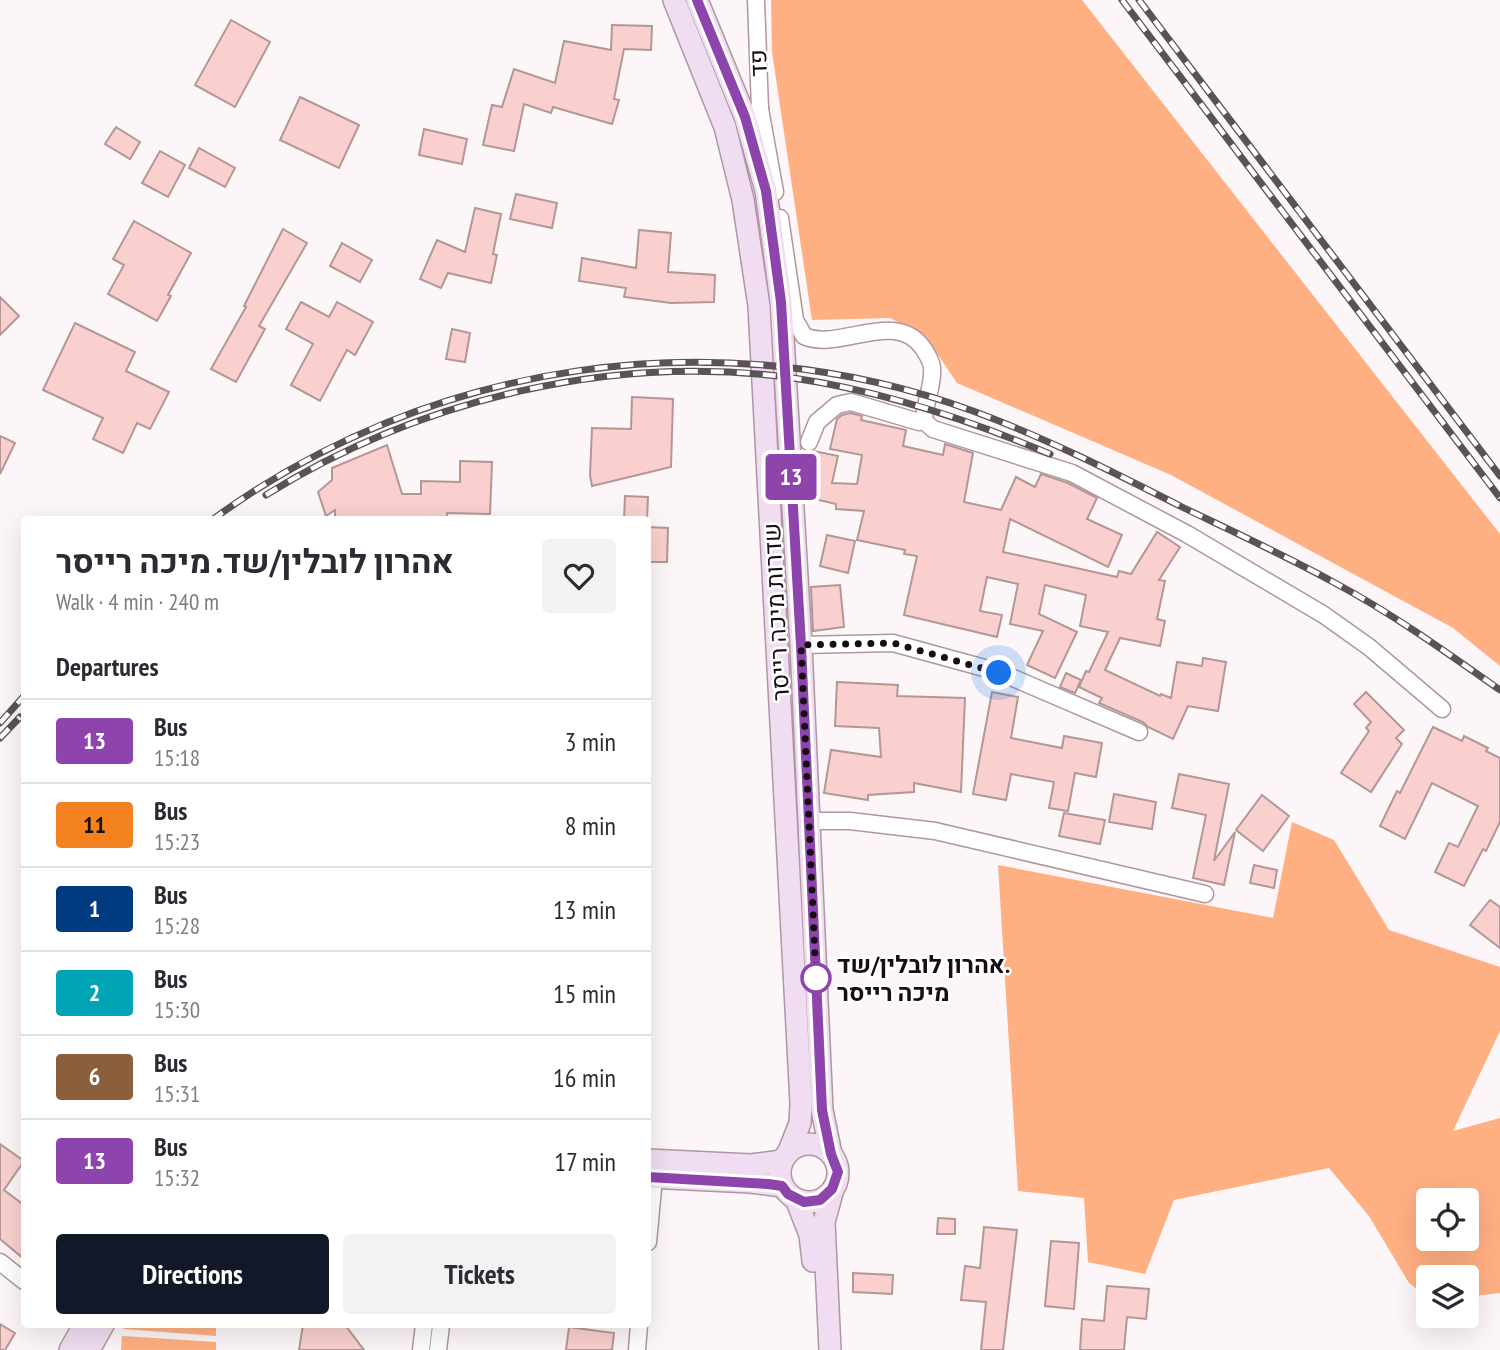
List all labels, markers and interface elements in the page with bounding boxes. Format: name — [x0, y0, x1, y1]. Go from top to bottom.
street label: פד — [742, 49, 774, 77]
line badge: 13 — [760, 454, 822, 500]
text: 13 — [780, 461, 802, 492]
street label: שדרות מיכה רייסר — [756, 522, 796, 702]
text: אהרון לובלין/שד. מיכה רייסר — [56, 539, 454, 582]
button: heart — [542, 539, 616, 613]
text: Walk · 4 min · 240 m — [56, 587, 219, 616]
text: Departures — [56, 650, 159, 683]
your location — [981, 655, 1016, 690]
text: Bus — [154, 710, 187, 743]
text: 13 — [83, 725, 106, 756]
text: 3 min — [565, 725, 616, 758]
text: 15:18 — [154, 743, 200, 772]
text: Bus — [154, 794, 187, 827]
text: 11 — [83, 809, 106, 840]
text: 8 min — [565, 809, 616, 842]
text: 15:23 — [154, 827, 200, 856]
text: Bus — [154, 878, 187, 911]
text: 1 — [89, 893, 100, 924]
text: 13 min — [553, 893, 616, 926]
text: 15:28 — [154, 911, 200, 940]
place label: אהרון לובלין/שד. מיכה רייסר — [837, 949, 1010, 1008]
text: Bus — [154, 962, 187, 995]
marker: אהרון לובלין/שד. מיכה רייסר — [801, 963, 831, 993]
text: 2 — [89, 977, 100, 1008]
text: 15 min — [553, 977, 616, 1010]
text: 15:30 — [154, 995, 200, 1024]
text: Bus — [154, 1046, 187, 1079]
text: 6 — [89, 1061, 100, 1092]
text: 16 min — [553, 1061, 616, 1094]
text: 15:31 — [154, 1079, 200, 1108]
text: Bus — [154, 1130, 187, 1163]
text: 13 — [83, 1145, 106, 1176]
text: 17 min — [554, 1145, 616, 1178]
text: 15:32 — [154, 1163, 200, 1192]
map controls — [1416, 1188, 1479, 1328]
button: locate — [1416, 1188, 1479, 1251]
button: Directions — [56, 1234, 329, 1314]
button: Tickets — [343, 1234, 616, 1314]
button: layers — [1416, 1265, 1479, 1328]

